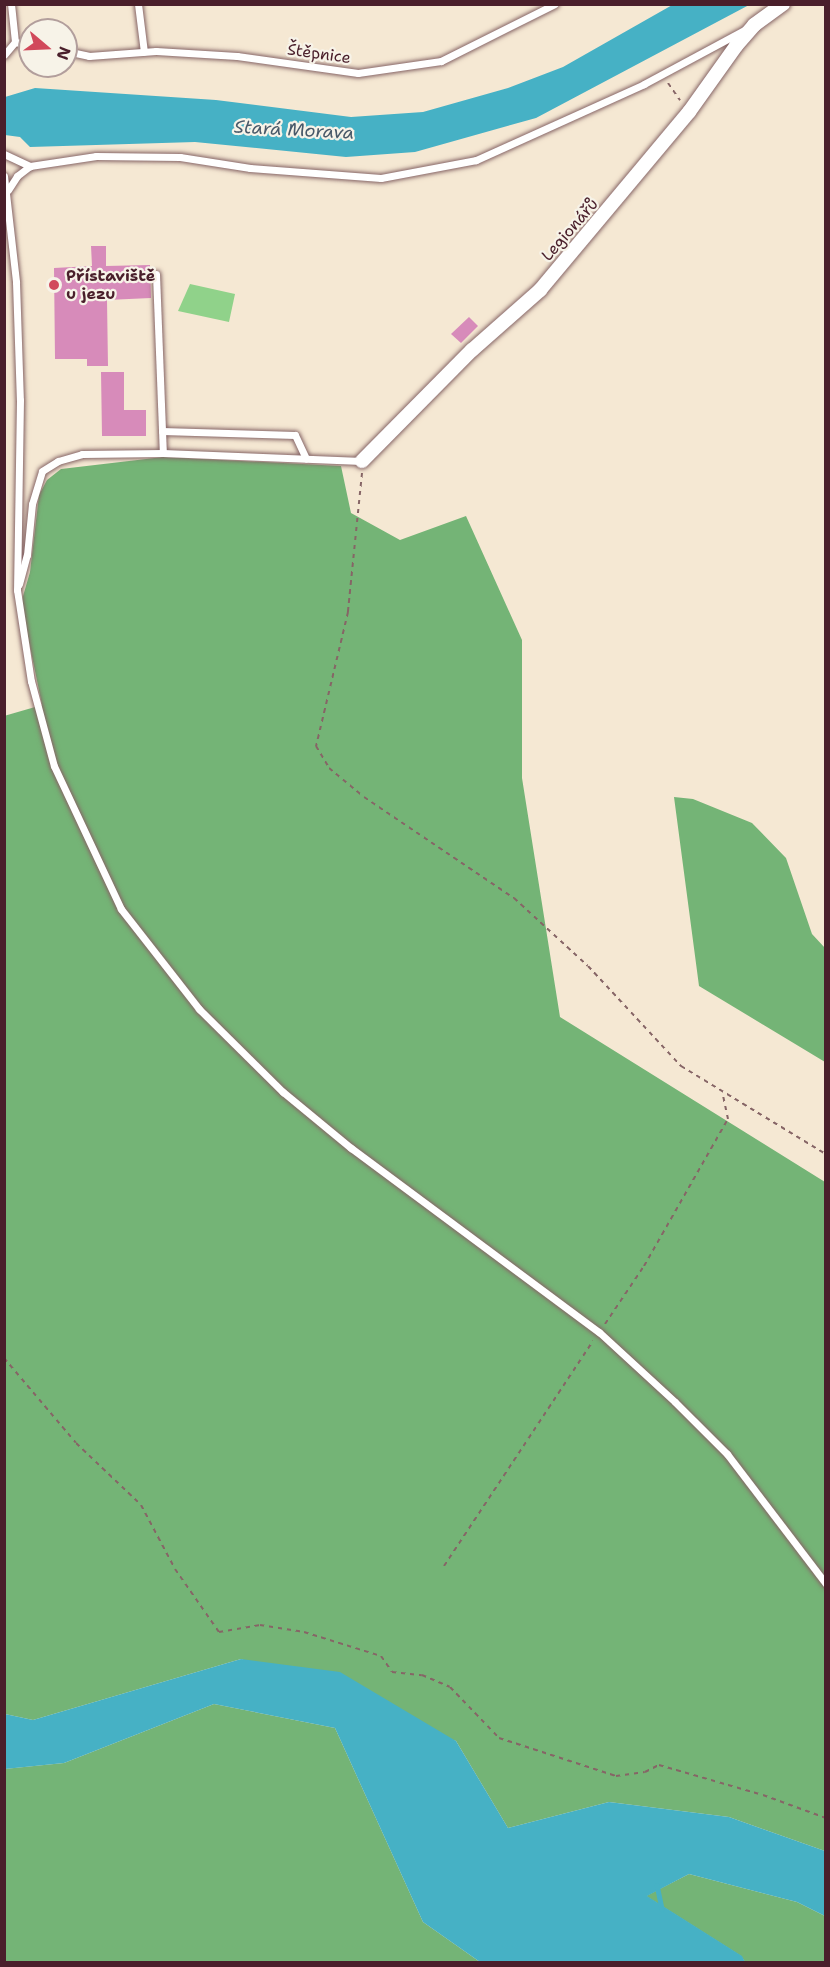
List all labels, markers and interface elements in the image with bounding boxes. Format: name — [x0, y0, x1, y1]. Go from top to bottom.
north arrow — [18, 18, 78, 78]
street label: Štěpnice — [286, 40, 352, 68]
text: N — [52, 44, 76, 63]
water label: Stará Morava — [233, 116, 355, 144]
street label: Legionářů — [538, 195, 602, 265]
place label: Přístaviště u jezu — [66, 266, 155, 304]
marker: Přístaviště u jezu — [47, 278, 61, 292]

